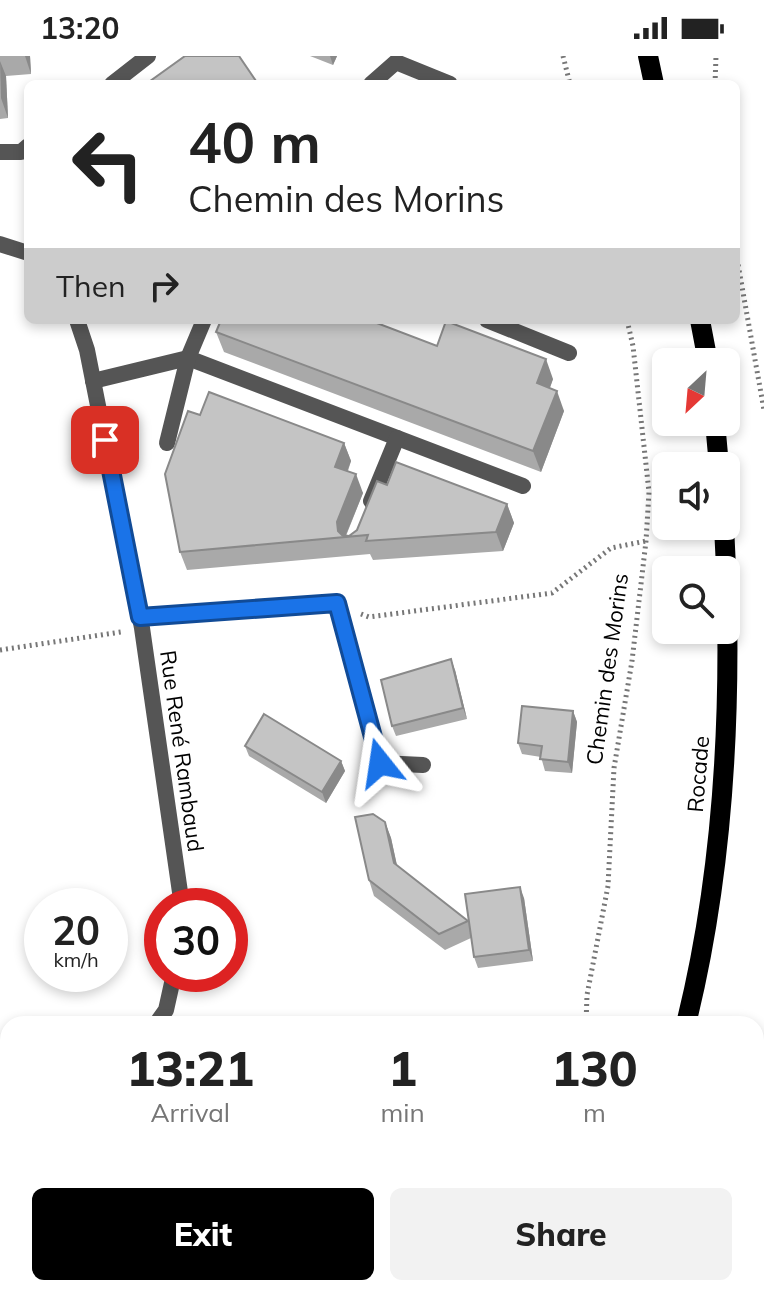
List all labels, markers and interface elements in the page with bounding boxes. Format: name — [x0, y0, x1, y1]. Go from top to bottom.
text: 13:20 — [40, 9, 119, 47]
text: 40 m — [188, 107, 321, 177]
icon: left — [56, 112, 160, 216]
text: Chemin des Morins — [188, 176, 504, 221]
icon: right — [142, 264, 186, 308]
text: Then — [56, 267, 126, 305]
north arrow — [652, 348, 740, 436]
map controls — [652, 348, 740, 644]
pin — [71, 406, 139, 474]
icon: arrive — [83, 418, 127, 462]
button: sound — [652, 452, 740, 540]
button: search — [652, 556, 740, 644]
street label: Chemin des Morins — [580, 571, 634, 767]
street label: Rue René Rambaud — [154, 648, 210, 854]
position arrow — [338, 721, 422, 805]
street label: Rocade — [681, 735, 715, 813]
speed limit sign: 30 — [144, 888, 248, 992]
text: 20 — [52, 905, 100, 955]
text: km/h — [53, 947, 99, 972]
text: 13:21 — [126, 1038, 254, 1098]
text: 1 — [388, 1038, 417, 1098]
text: 130 — [551, 1038, 638, 1098]
text: Arrival — [150, 1096, 230, 1129]
text: min — [381, 1096, 425, 1129]
text: m — [583, 1096, 606, 1129]
button: Exit — [32, 1188, 374, 1280]
button: Share — [390, 1188, 732, 1280]

